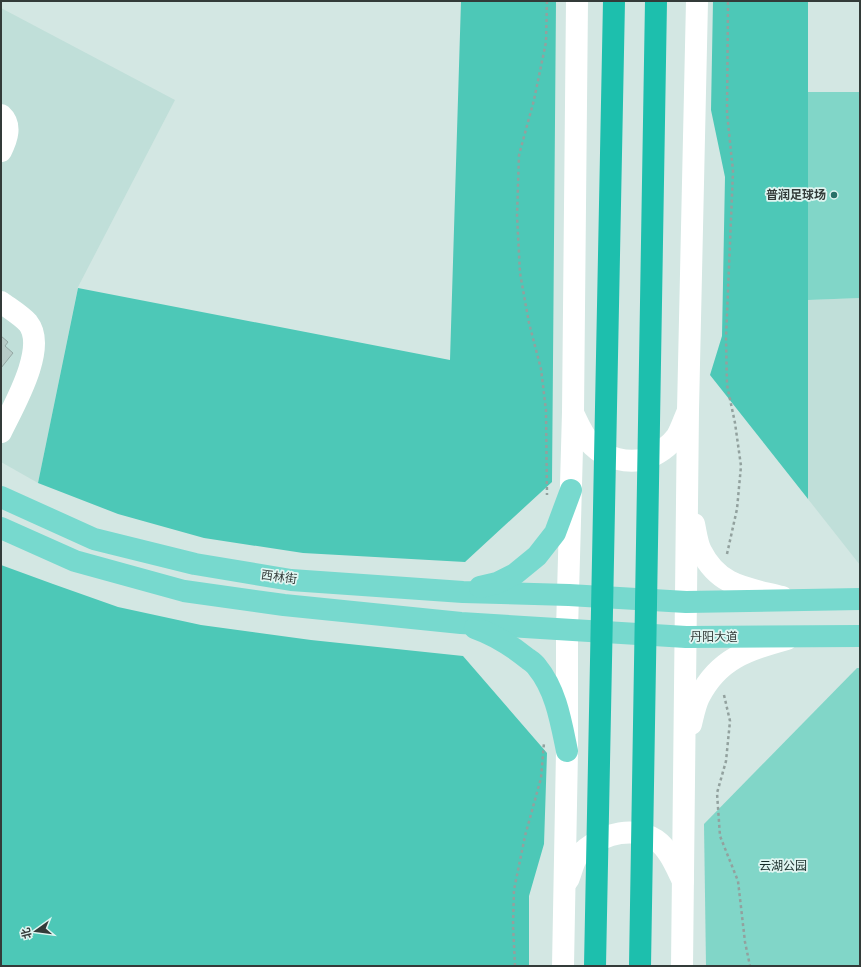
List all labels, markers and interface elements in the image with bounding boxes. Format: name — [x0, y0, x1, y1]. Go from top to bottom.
place label: 普润足球场 — [766, 188, 826, 202]
marker: 普润足球场 — [829, 190, 839, 200]
street label: 西林街 — [260, 568, 298, 586]
street label: 丹阳大道 — [690, 630, 738, 644]
park label: 云湖公园 — [759, 859, 807, 873]
north arrow — [16, 911, 56, 951]
text: 北 — [19, 926, 34, 940]

